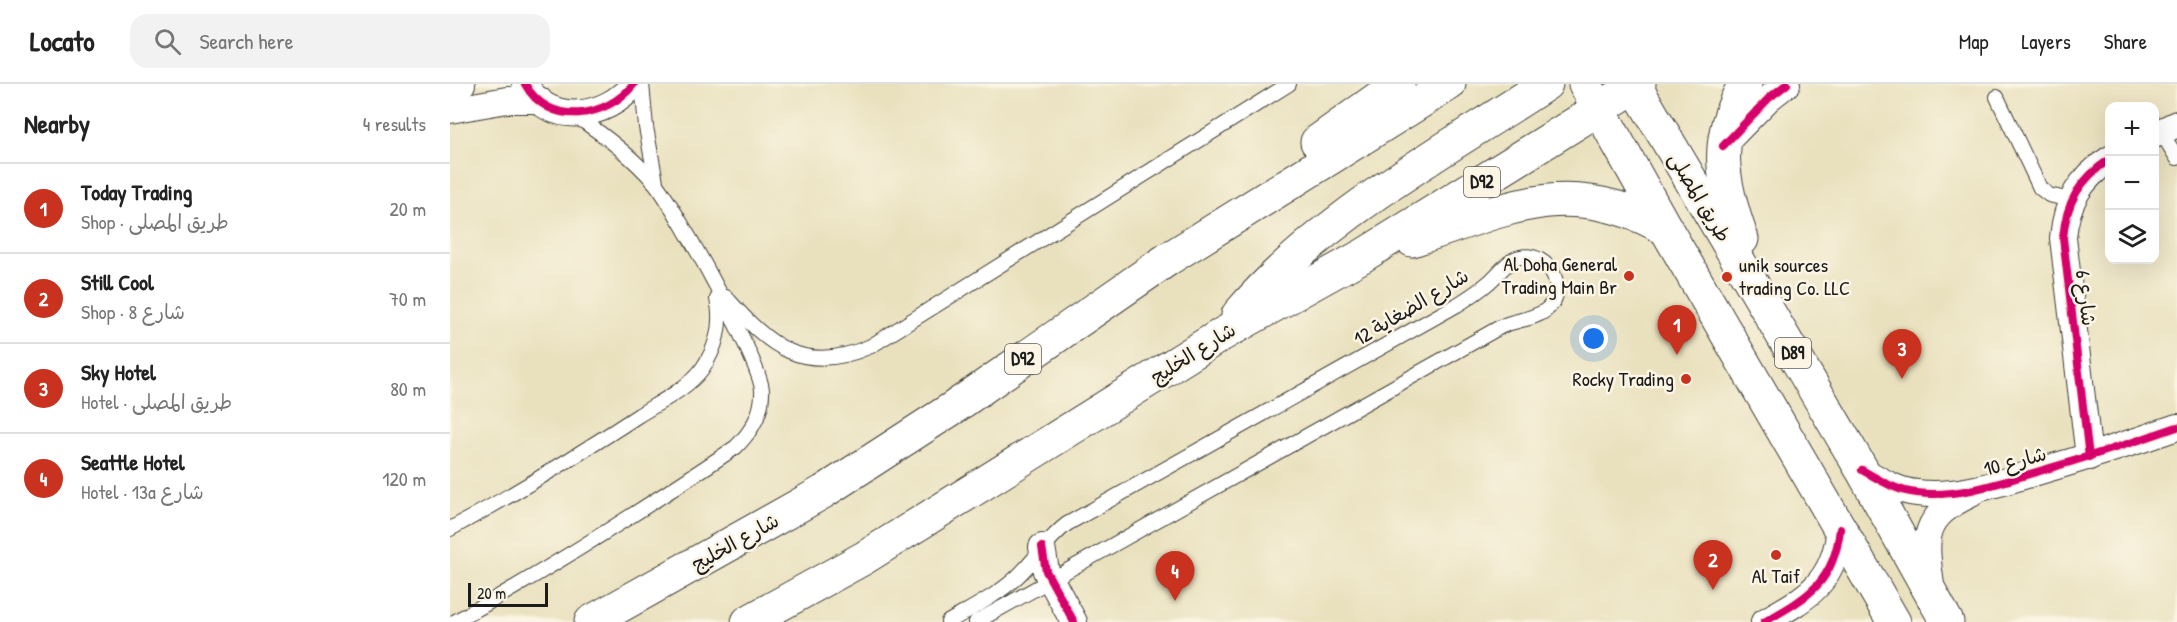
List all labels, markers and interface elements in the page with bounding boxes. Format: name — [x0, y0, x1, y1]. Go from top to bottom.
search box — [130, 14, 550, 68]
text: Locato — [30, 22, 94, 60]
icon: search — [151, 25, 184, 58]
text: Search here — [199, 26, 293, 56]
text: Map — [1959, 27, 1988, 56]
text: Layers — [2021, 27, 2071, 56]
text: Share — [2104, 27, 2147, 56]
map controls — [2105, 102, 2159, 264]
button: + — [2105, 102, 2159, 156]
text: Nearby — [24, 106, 90, 141]
text: 4 results — [363, 110, 426, 137]
street label: طريق المصلى — [1663, 147, 1738, 247]
button: − — [2105, 156, 2159, 210]
road number: D92 — [1464, 167, 1500, 197]
text: Today Trading — [81, 177, 192, 207]
text: 1 — [40, 195, 47, 222]
text: 20 m — [389, 195, 426, 222]
text: Shop · طريق المصلى — [81, 208, 229, 235]
button: layers — [2105, 210, 2159, 264]
place label: Al Doha General Trading Main Br — [1502, 250, 1618, 300]
place label: unik sources trading Co. LLC — [1739, 251, 1850, 301]
street label: 12 شارع الضغاية — [1348, 262, 1474, 352]
text: Still Cool — [81, 267, 154, 297]
marker: Al Doha General Trading Main Br — [1622, 269, 1636, 283]
street label: شارع 6 — [2069, 269, 2103, 327]
marker: unik sources trading Co. LLC — [1720, 270, 1734, 284]
text: 2 — [39, 285, 48, 312]
text: 70 m — [389, 285, 426, 312]
text: Shop · شارع 8 — [81, 298, 185, 325]
pin: 1 — [1658, 306, 1696, 355]
street label: شارع الخليج — [1145, 316, 1241, 390]
your location — [1579, 324, 1608, 353]
pin: 3 — [1882, 330, 1922, 379]
road number: D89 — [1775, 338, 1811, 368]
road number: D92 — [1005, 344, 1041, 374]
text: Sky Hotel — [81, 357, 156, 387]
place label: Rocky Trading — [1573, 365, 1674, 392]
marker: Rocky Trading — [1679, 372, 1693, 386]
text: 3 — [39, 375, 48, 402]
text: 80 m — [390, 375, 426, 402]
text: Hotel · طريق المصلى — [81, 388, 232, 415]
street label: شارع 10 — [1980, 439, 2050, 483]
text: Seattle Hotel — [81, 447, 185, 477]
text: 4 — [40, 465, 47, 492]
text: 120 m — [382, 465, 426, 492]
text: Hotel · 13a شارع — [81, 478, 204, 505]
street label: شارع الخليج — [686, 506, 784, 578]
pin: 2 — [1694, 540, 1732, 590]
marker: Al Taif — [1769, 548, 1783, 562]
pin: 4 — [1156, 552, 1194, 601]
place label: Al Taif — [1752, 562, 1800, 589]
scale bar — [468, 580, 548, 608]
text: 20 m — [477, 582, 506, 604]

